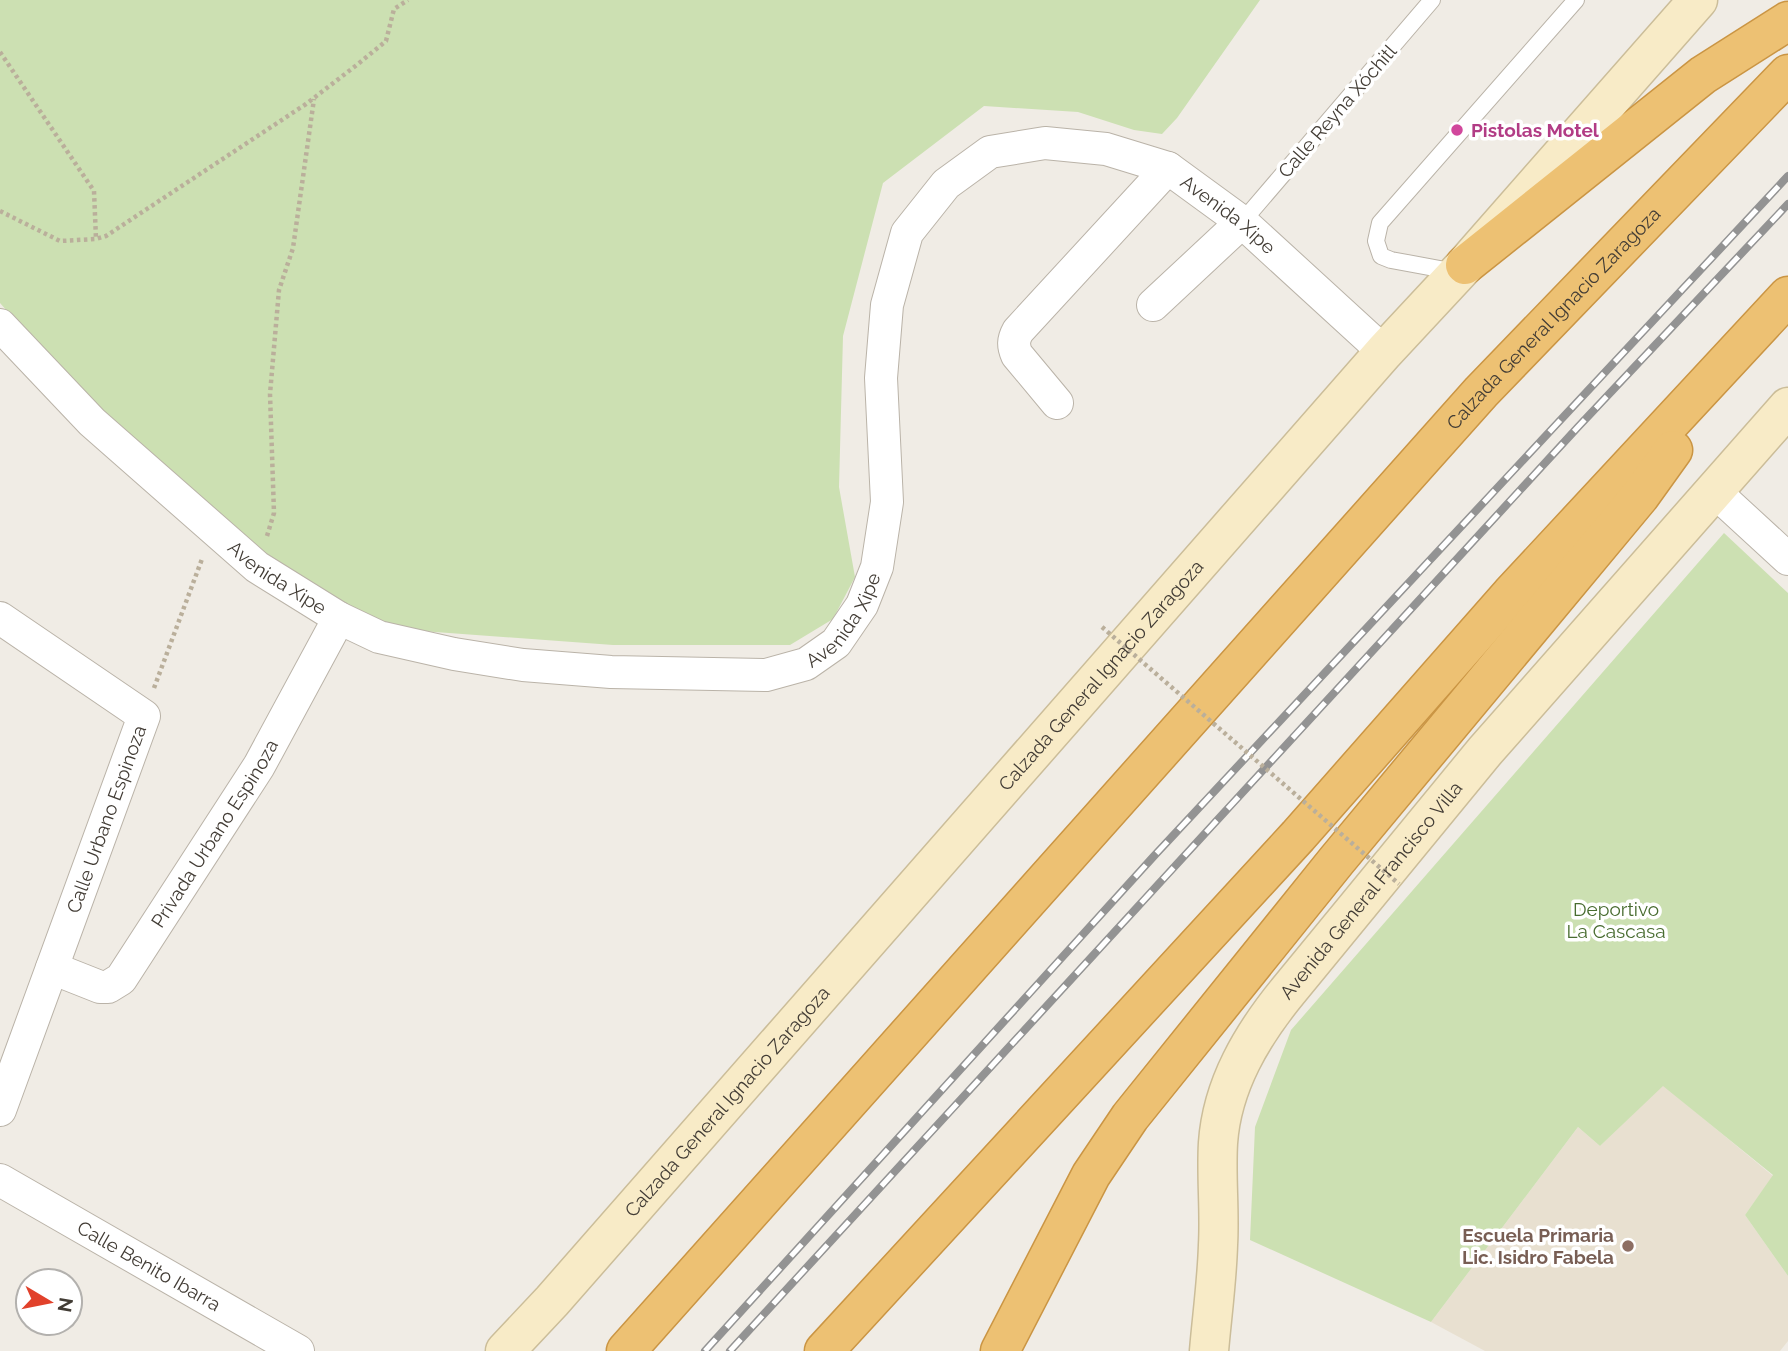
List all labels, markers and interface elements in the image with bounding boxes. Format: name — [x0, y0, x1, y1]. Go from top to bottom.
street label: Calle Reyna Xóchitl — [1273, 39, 1401, 182]
place label: Pistolas Motel — [1471, 119, 1600, 141]
marker: Pistolas Motel — [1449, 122, 1465, 138]
street label: Avenida Xipe — [1177, 170, 1280, 258]
street label: Calzada General Ignacio Zaragoza — [1442, 202, 1664, 434]
street label: Avenida Xipe — [224, 536, 331, 618]
street label: Calzada General Ignacio Zaragoza — [994, 555, 1208, 795]
street label: Avenida Xipe — [801, 570, 885, 672]
street label: Calle Urbano Espinoza — [62, 722, 150, 916]
street label: Privada Urbano Espinoza — [146, 736, 282, 931]
street label: Avenida General Francisco Villa — [1275, 777, 1467, 1003]
park label: Deportivo La Cascasa — [1566, 898, 1666, 942]
street label: Calzada General Ignacio Zaragoza — [620, 982, 834, 1221]
street label: Calle Benito Ibarra — [74, 1216, 225, 1315]
place label: Escuela Primaria Lic. Isidro Fabela — [1462, 1224, 1614, 1268]
marker: Escuela Primaria Lic. Isidro Fabela — [1620, 1238, 1636, 1254]
north arrow — [14, 1267, 84, 1337]
text: N — [54, 1296, 78, 1314]

